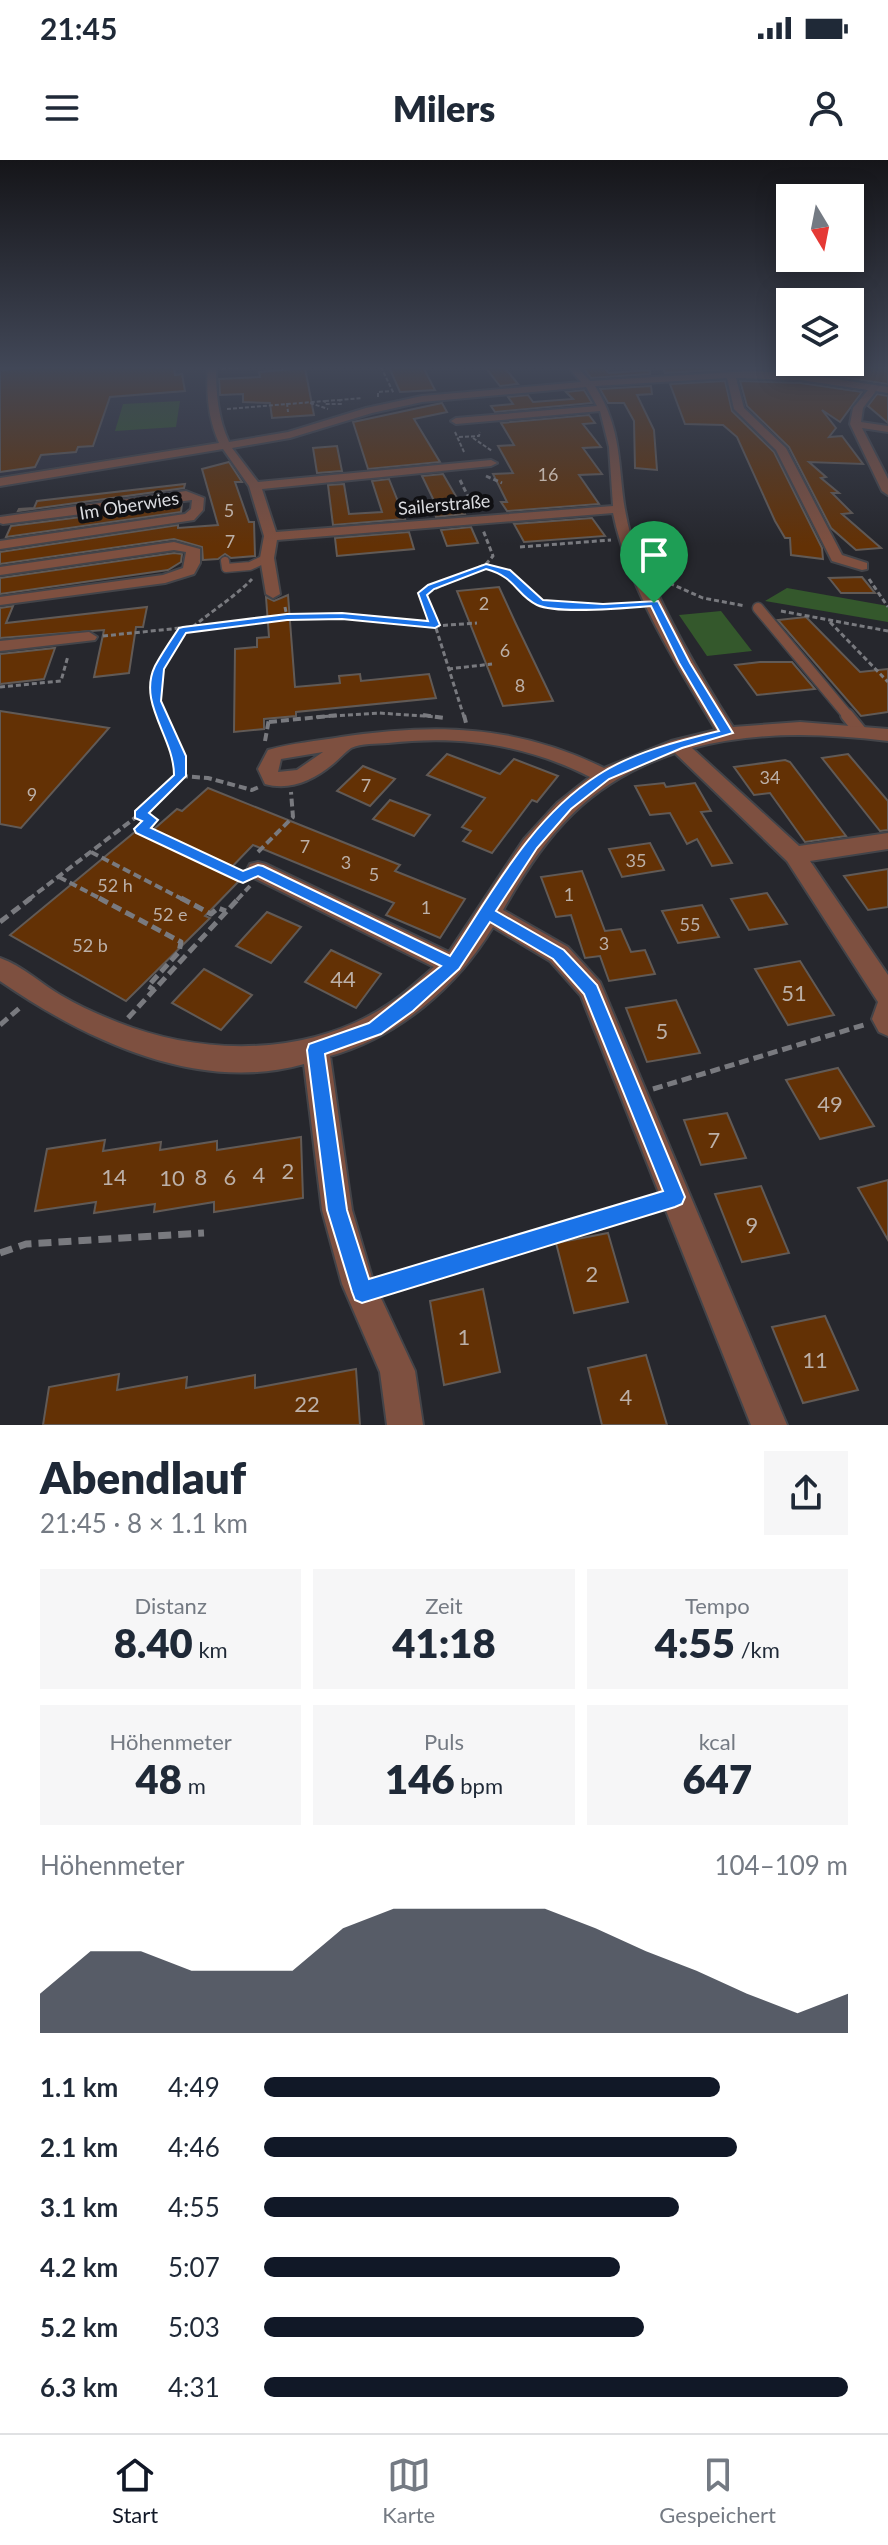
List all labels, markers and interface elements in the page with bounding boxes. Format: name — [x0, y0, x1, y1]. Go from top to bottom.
text: 21:45 — [40, 10, 117, 46]
icon: menu — [40, 86, 84, 130]
text: Milers — [393, 86, 495, 130]
icon: person — [804, 86, 848, 130]
north arrow — [776, 184, 864, 272]
map controls — [776, 184, 864, 376]
button: layers — [776, 288, 864, 376]
house number: 16 — [538, 463, 558, 485]
street label: Im Oberwies — [78, 486, 181, 524]
street label: Sailerstraße — [397, 489, 491, 519]
house number: 5 — [224, 499, 234, 521]
pin — [620, 521, 688, 603]
house number: 7 — [225, 530, 235, 552]
icon: arrive — [632, 533, 676, 577]
house number: 2 — [479, 592, 489, 614]
house number: 6 — [500, 639, 510, 661]
house number: 8 — [515, 674, 525, 696]
house number: 34 — [760, 766, 780, 788]
house number: 7 — [361, 774, 371, 796]
house number: 9 — [27, 783, 37, 805]
house number: 7 — [300, 835, 310, 857]
house number: 35 — [626, 849, 646, 871]
house number: 3 — [341, 851, 351, 873]
house number: 5 — [369, 863, 379, 885]
house number: 52 h — [97, 874, 133, 896]
house number: 1 — [564, 883, 574, 905]
house number: 1 — [421, 896, 431, 918]
house number: 52 e — [153, 903, 188, 925]
house number: 55 — [680, 913, 700, 935]
house number: 3 — [599, 932, 609, 954]
house number: 52 b — [72, 934, 108, 956]
house number: 44 — [330, 965, 356, 992]
house number: 51 — [781, 979, 807, 1006]
house number: 5 — [656, 1017, 668, 1044]
house number: 49 — [817, 1090, 843, 1117]
house number: 7 — [708, 1126, 720, 1153]
house number: 2 — [282, 1157, 294, 1184]
house number: 4 — [253, 1161, 266, 1188]
house number: 14 — [101, 1163, 127, 1190]
house number: 8 — [195, 1163, 207, 1190]
house number: 6 — [224, 1163, 236, 1190]
house number: 10 — [159, 1164, 185, 1191]
house number: 9 — [746, 1211, 758, 1238]
house number: 2 — [586, 1260, 598, 1287]
house number: 1 — [458, 1323, 470, 1350]
house number: 11 — [802, 1346, 828, 1373]
house number: 4 — [620, 1383, 633, 1410]
house number: 22 — [294, 1390, 320, 1417]
text: Abendlauf — [40, 1451, 246, 1503]
button: share — [764, 1451, 848, 1535]
text: 21:45 · 8 × 1.1 km — [40, 1507, 248, 1539]
text: Distanz — [134, 1592, 207, 1619]
text: Zeit — [425, 1592, 463, 1619]
text: Tempo — [685, 1592, 750, 1619]
text: 8.40 — [114, 1619, 193, 1667]
text: 41:18 — [392, 1619, 496, 1667]
text: 4:55 — [655, 1619, 735, 1667]
text: km — [193, 1636, 228, 1663]
text: /km — [735, 1636, 780, 1663]
text: Höhenmeter — [110, 1728, 232, 1755]
text: Puls — [424, 1728, 464, 1755]
text: kcal — [699, 1728, 736, 1755]
text: 48 — [136, 1755, 182, 1803]
text: 146 — [385, 1755, 455, 1803]
text: 647 — [683, 1755, 752, 1803]
text: m — [182, 1772, 206, 1799]
text: bpm — [455, 1772, 503, 1799]
text: Höhenmeter — [40, 1849, 184, 1881]
text: 104–109 m — [714, 1849, 848, 1881]
text: 1.1 km — [40, 2071, 118, 2103]
text: 4:49 — [168, 2071, 220, 2103]
text: 2.1 km — [40, 2131, 118, 2163]
text: 4:46 — [168, 2131, 220, 2163]
text: 3.1 km — [40, 2191, 118, 2223]
text: 4:55 — [168, 2191, 220, 2223]
text: 4.2 km — [40, 2251, 118, 2283]
text: 5:07 — [168, 2251, 220, 2283]
text: 5.2 km — [40, 2311, 118, 2343]
text: 5:03 — [168, 2311, 220, 2343]
text: 6.3 km — [40, 2371, 118, 2403]
text: 4:31 — [168, 2371, 220, 2403]
tab: Start — [112, 2453, 158, 2528]
tab: Karte — [382, 2453, 435, 2528]
tab: Gespeichert — [659, 2453, 776, 2528]

